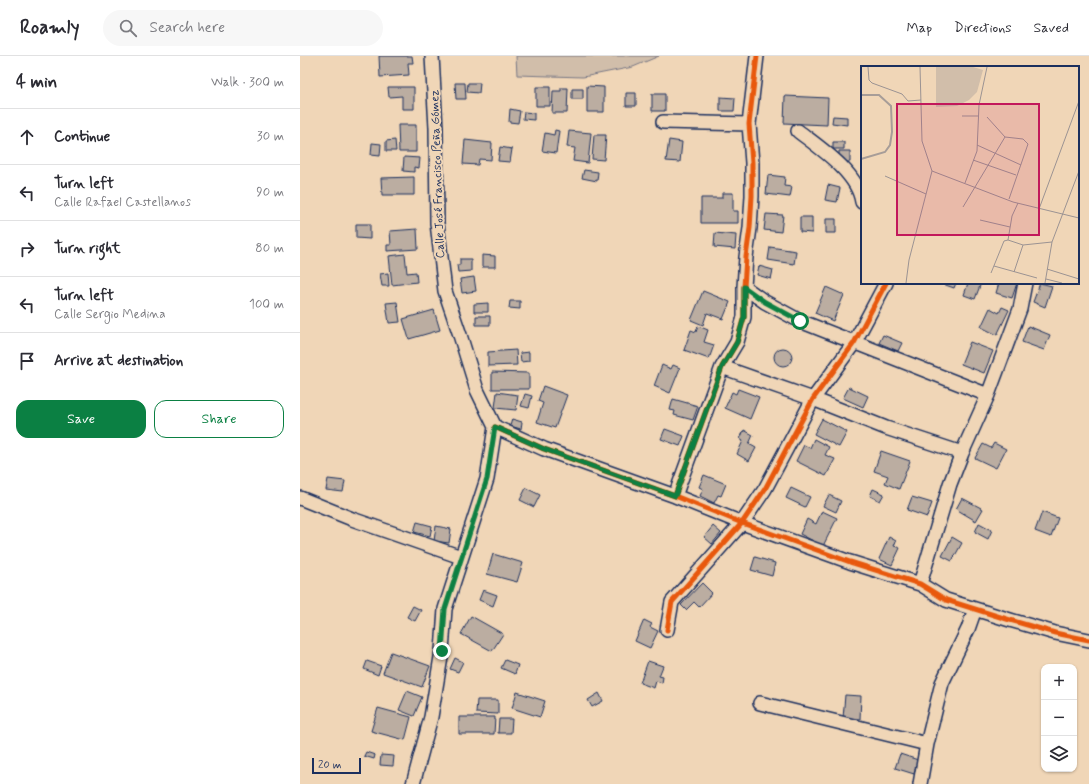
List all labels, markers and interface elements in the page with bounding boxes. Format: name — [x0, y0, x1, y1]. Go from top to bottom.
search box — [103, 10, 383, 46]
text: Roamly — [20, 15, 79, 40]
icon: search — [117, 17, 139, 39]
text: Search here — [149, 18, 225, 38]
text: Map — [906, 19, 932, 37]
text: Directions — [954, 19, 1012, 37]
text: Saved — [1034, 19, 1069, 37]
inset map — [861, 66, 1079, 284]
text: 4 min — [16, 71, 57, 93]
text: Walk · 300 m — [211, 74, 284, 91]
street label: Calle José Francisco Peña Gómez — [427, 89, 449, 259]
icon: ahead — [16, 126, 38, 148]
text: Continue — [54, 127, 110, 147]
text: 30 m — [257, 128, 284, 145]
text: Turn left — [54, 174, 114, 194]
icon: left — [16, 182, 38, 204]
text: 90 m — [256, 184, 284, 201]
text: Calle Rafael Castellanos — [54, 194, 191, 211]
icon: right — [16, 238, 38, 260]
text: Turn right — [54, 239, 121, 259]
text: 80 m — [255, 240, 284, 257]
text: Turn left — [54, 286, 114, 306]
icon: left — [16, 294, 38, 316]
text: 100 m — [249, 296, 284, 313]
text: Calle Sergio Medina — [54, 306, 166, 323]
route start — [791, 312, 809, 330]
icon: arrive — [16, 350, 38, 372]
text: Arrive at destination — [54, 351, 183, 371]
button: Save — [16, 400, 146, 438]
button: Share — [154, 400, 284, 438]
route end — [433, 642, 451, 660]
map controls — [1041, 664, 1077, 772]
button: + — [1041, 664, 1077, 700]
button: − — [1041, 700, 1077, 736]
button: layers — [1041, 736, 1077, 772]
scale bar — [312, 756, 361, 775]
text: 20 m — [318, 758, 341, 772]

